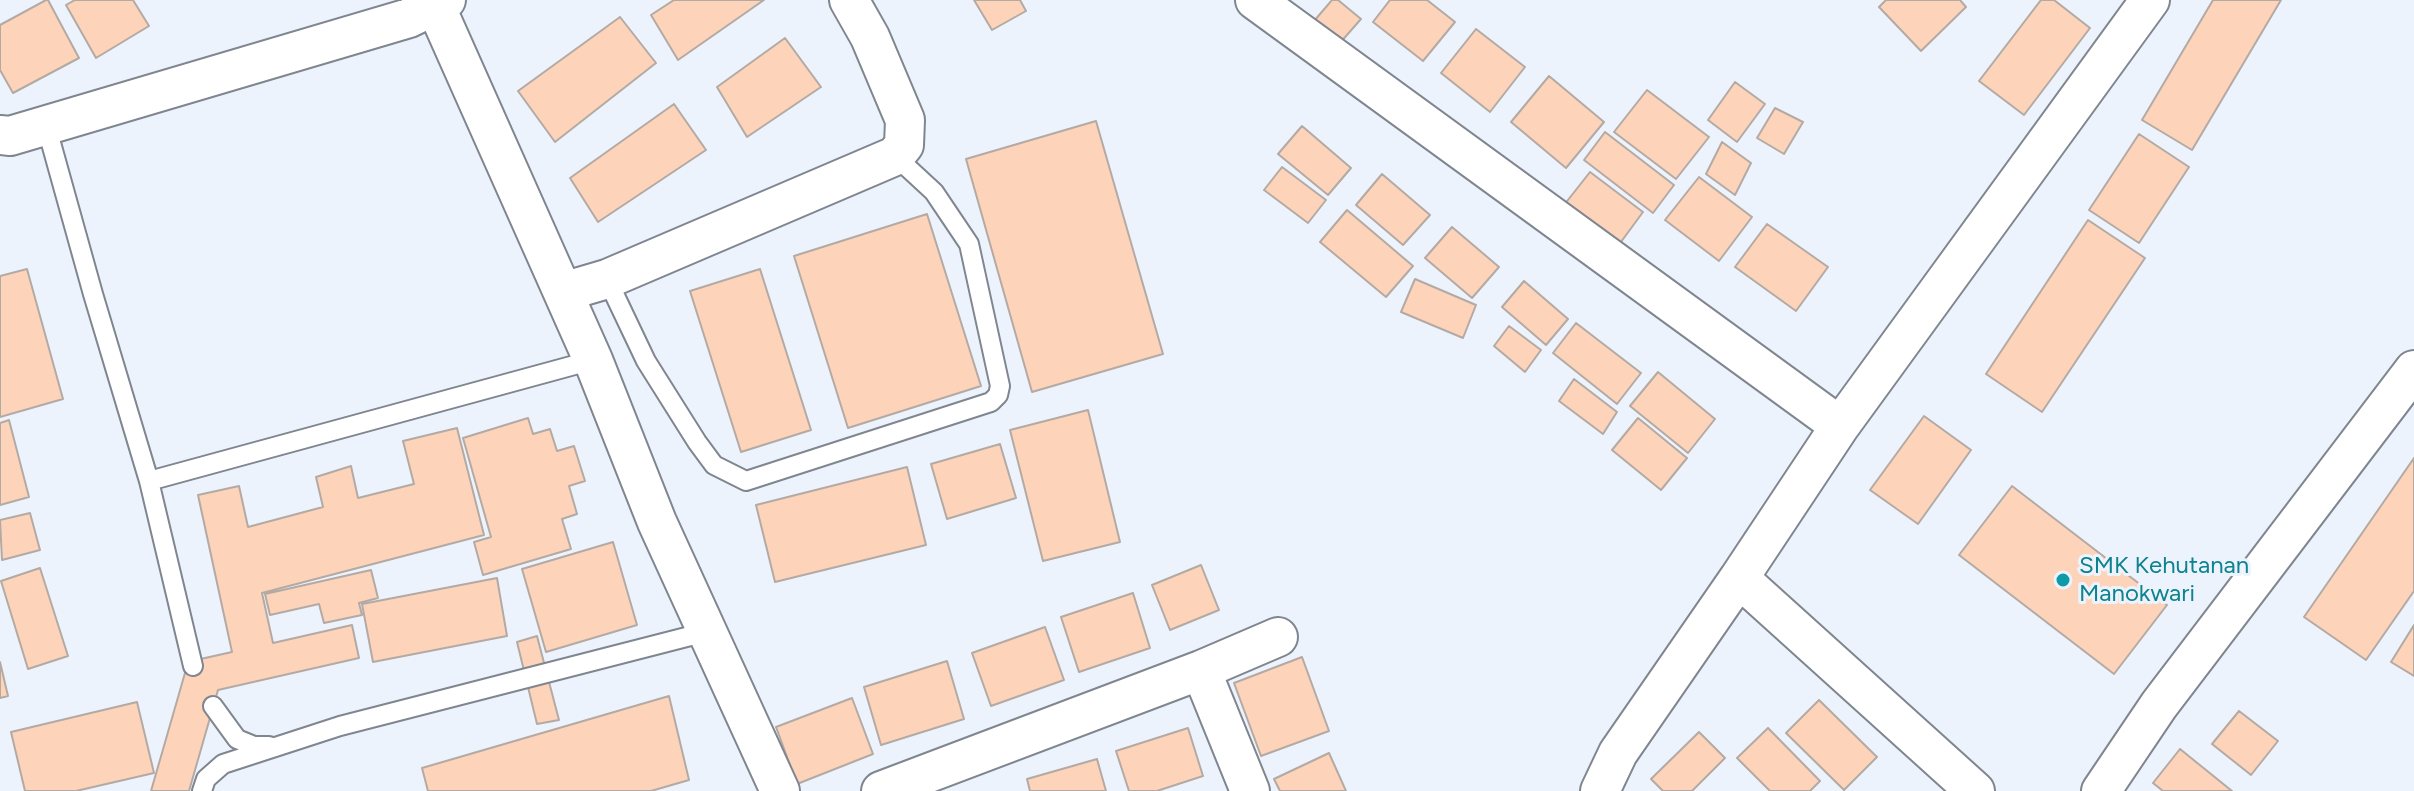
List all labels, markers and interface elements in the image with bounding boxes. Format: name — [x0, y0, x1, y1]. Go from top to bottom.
place label: SMK Kehutanan Manokwari — [2079, 552, 2249, 608]
marker: SMK Kehutanan Manokwari — [2054, 571, 2072, 589]

